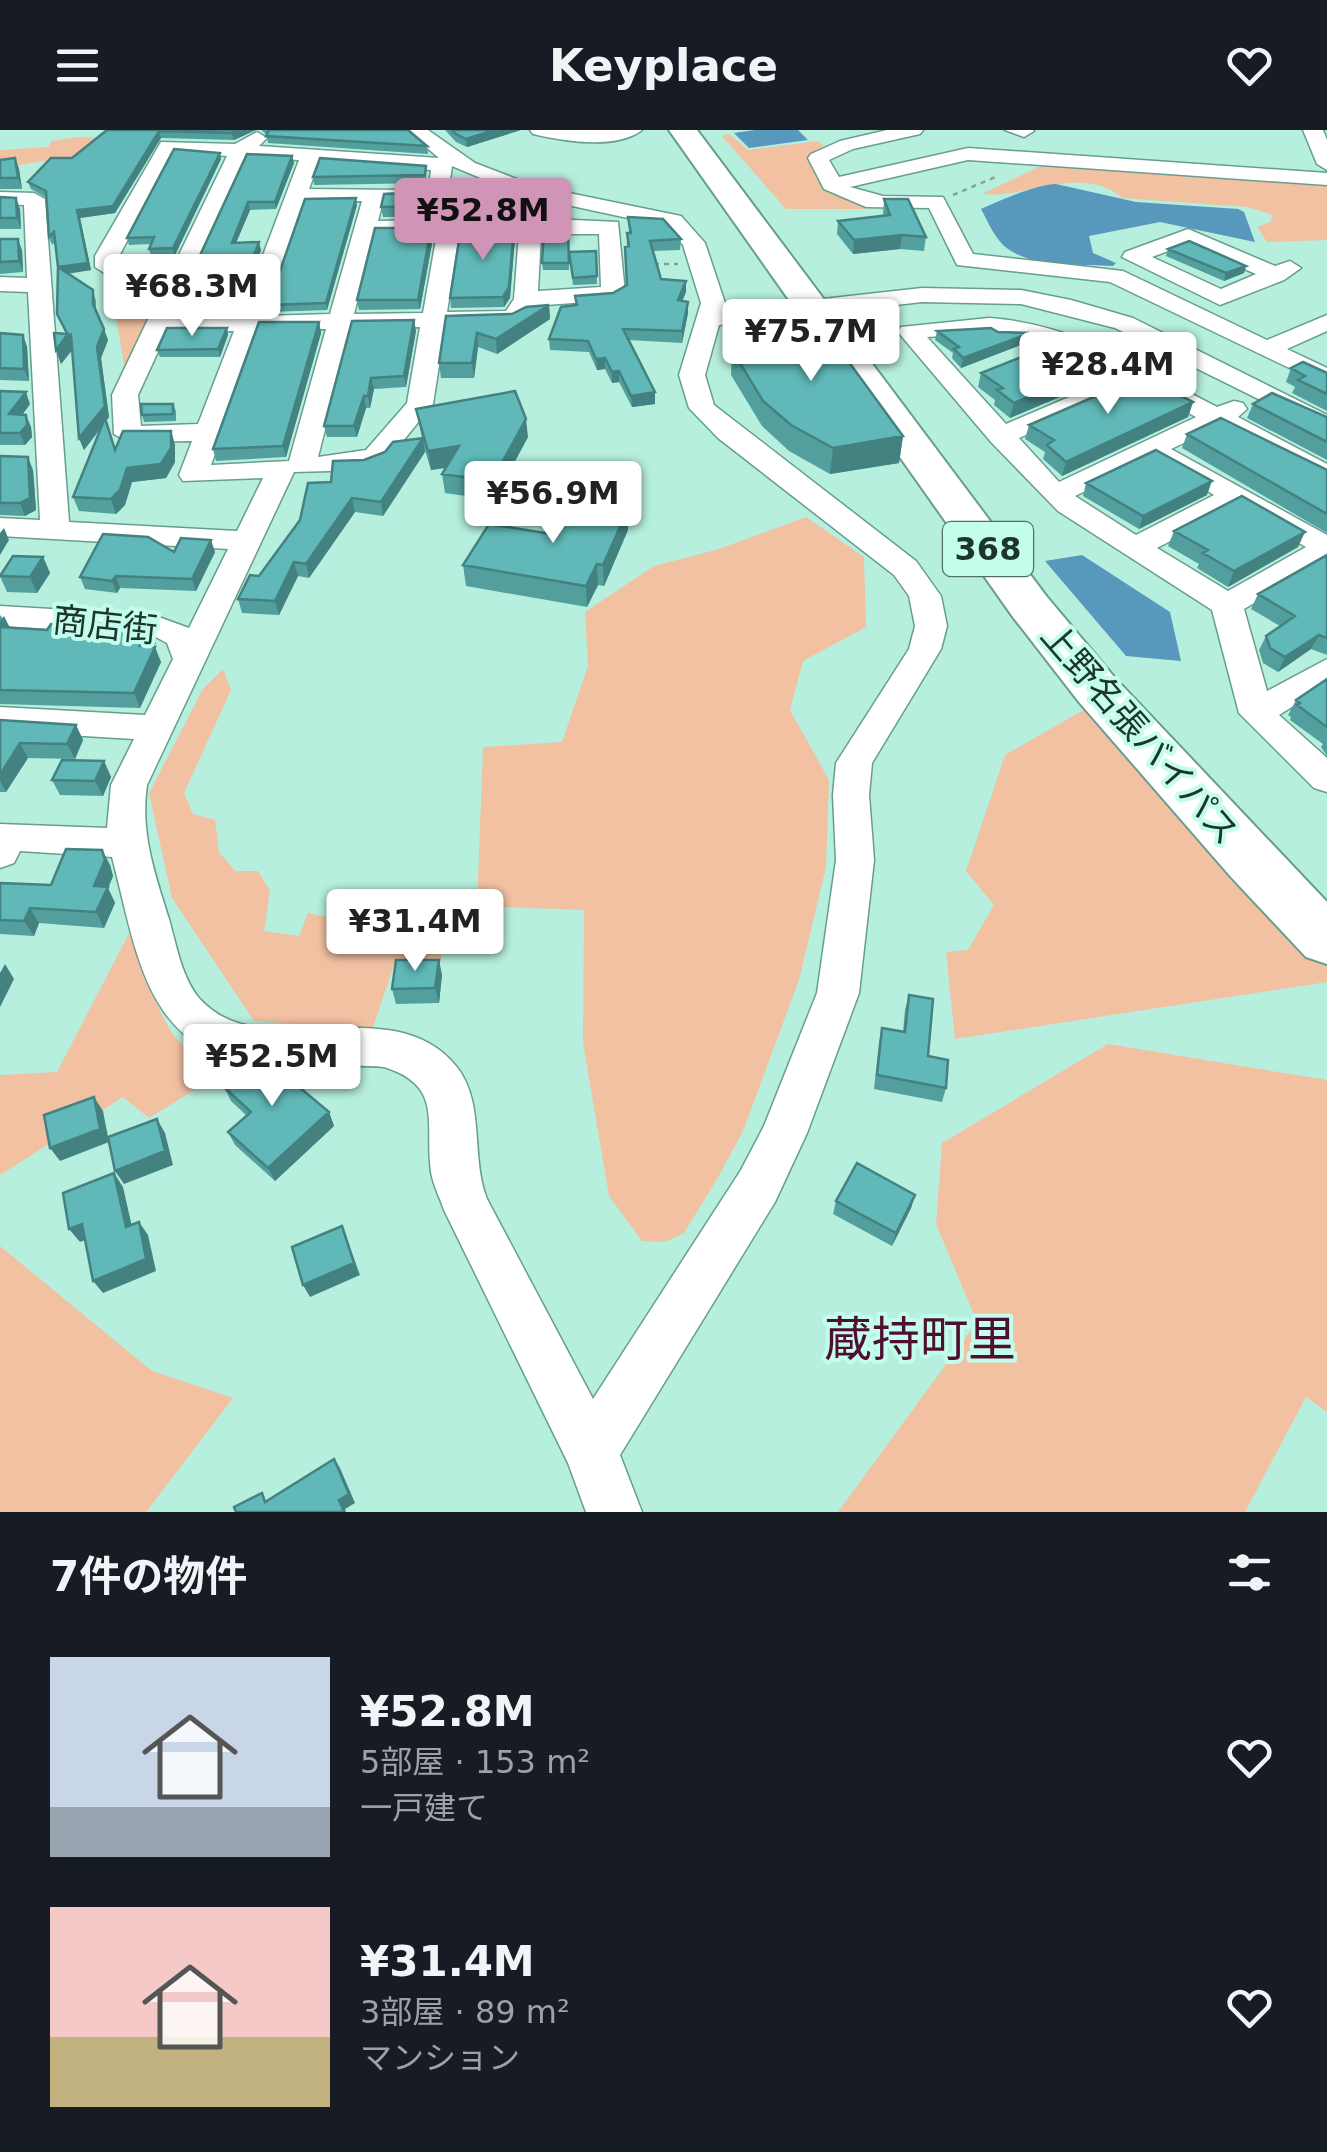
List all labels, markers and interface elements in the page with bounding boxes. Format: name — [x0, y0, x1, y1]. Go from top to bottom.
icon: menu — [50, 38, 105, 93]
icon: heart — [1222, 38, 1277, 93]
text: Keyplace — [549, 39, 778, 92]
pin: ¥52.8M — [402, 178, 564, 263]
text: ¥52.8M — [416, 191, 550, 229]
pin: ¥68.3M — [111, 254, 273, 339]
text: ¥68.3M — [125, 267, 259, 305]
pin: ¥75.7M — [730, 299, 892, 384]
text: ¥75.7M — [744, 312, 878, 350]
pin: ¥28.4M — [1027, 332, 1189, 417]
text: ¥28.4M — [1041, 345, 1175, 383]
pin: ¥56.9M — [472, 461, 634, 546]
text: ¥56.9M — [486, 474, 620, 512]
road number: 368 — [943, 522, 1033, 576]
street label: 商店街 — [51, 600, 159, 650]
street label: 上野名張バイパス — [1033, 615, 1247, 853]
pin: ¥31.4M — [334, 889, 496, 974]
text: ¥31.4M — [348, 902, 482, 940]
pin: ¥52.5M — [191, 1024, 353, 1109]
text: ¥52.5M — [205, 1037, 339, 1075]
district label: 蔵持町里 — [824, 1311, 1016, 1367]
icon: filters — [1222, 1545, 1277, 1600]
text: 7件の物件 — [50, 1552, 247, 1601]
text: ¥52.8M — [360, 1687, 535, 1736]
icon: home — [130, 1697, 250, 1817]
icon: heart — [1222, 1730, 1277, 1785]
text: 5部屋 · 153 m² — [360, 1743, 590, 1781]
text: 一戸建て — [360, 1789, 488, 1827]
text: ¥31.4M — [360, 1937, 535, 1986]
icon: home — [130, 1947, 250, 2067]
icon: heart — [1222, 1980, 1277, 2035]
text: 3部屋 · 89 m² — [360, 1993, 570, 2031]
text: マンション — [360, 2039, 520, 2077]

